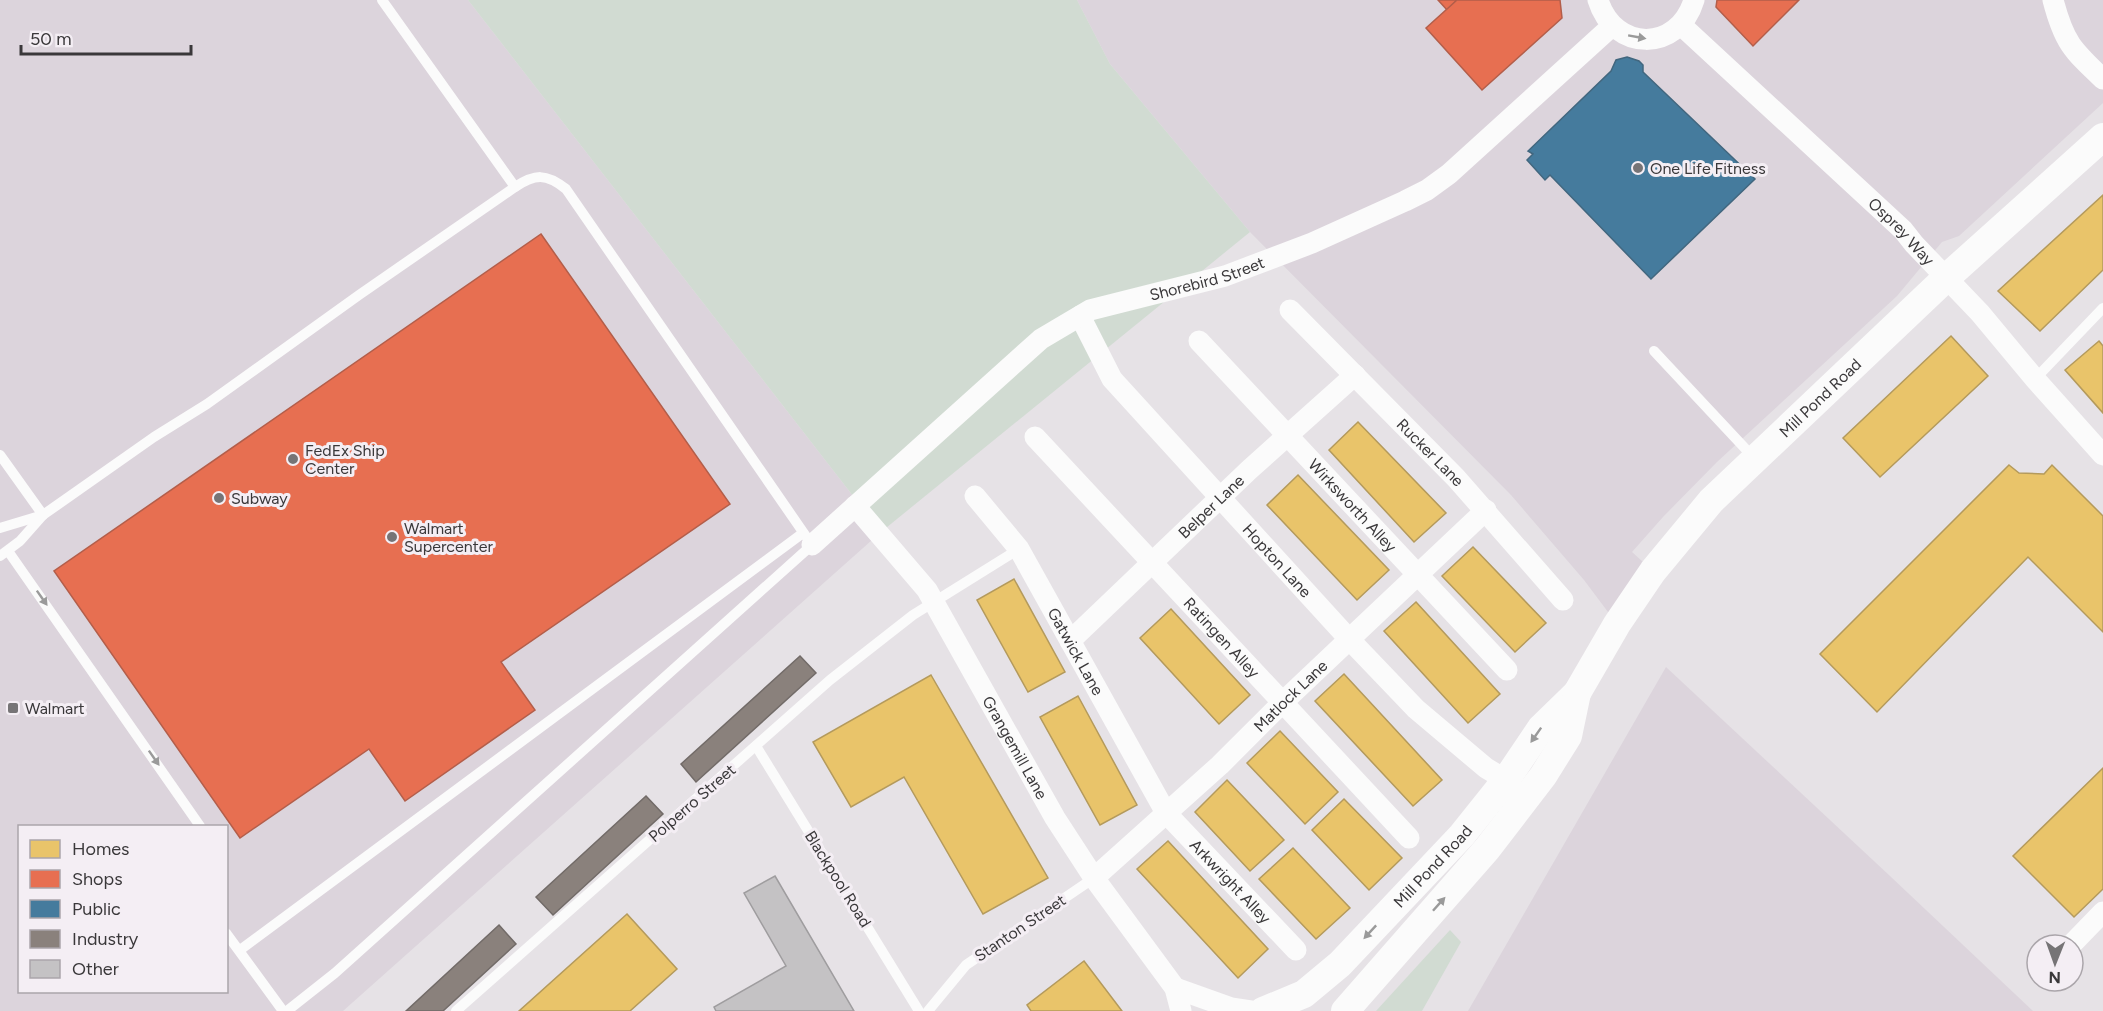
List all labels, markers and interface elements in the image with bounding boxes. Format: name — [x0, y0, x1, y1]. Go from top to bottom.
scale bar — [21, 18, 190, 56]
text: 50 m — [30, 28, 72, 50]
one-way arrow — [1628, 33, 1647, 42]
place label: One Life Fitness — [1650, 159, 1766, 178]
marker: One Life Fitness — [1631, 161, 1645, 175]
street label: Osprey Way — [1865, 193, 1939, 269]
street label: Shorebird Street — [1147, 252, 1267, 304]
street label: Mill Pond Road — [1775, 354, 1865, 441]
street label: Rucker Lane — [1393, 414, 1468, 490]
place label: FedEx Ship Center — [305, 441, 385, 478]
marker: FedEx Ship Center — [286, 452, 300, 466]
street label: Wirksworth Alley — [1305, 455, 1401, 556]
street label: Belper Lane — [1174, 470, 1248, 542]
place label: Subway — [231, 489, 288, 508]
marker: Subway — [212, 491, 226, 505]
place label: Walmart Supercenter — [404, 519, 493, 556]
street label: Hopton Lane — [1239, 519, 1316, 601]
marker: Walmart Supercenter — [385, 530, 399, 544]
one-way arrow — [36, 590, 48, 606]
street label: Ratingen Alley — [1180, 593, 1264, 682]
street label: Gatwick Lane — [1044, 604, 1108, 699]
street label: Matlock Lane — [1249, 656, 1331, 736]
street label: Grangemill Lane — [979, 692, 1052, 802]
place label: Walmart — [25, 699, 85, 718]
marker: Walmart — [6, 701, 20, 715]
one-way arrow — [1530, 726, 1542, 742]
one-way arrow — [148, 750, 159, 766]
street label: Polperro Street — [645, 760, 739, 846]
street label: Mill Pond Road — [1389, 821, 1476, 911]
legend — [18, 825, 228, 993]
street label: Blackpool Road — [801, 827, 875, 931]
street label: Arkwright Alley — [1186, 835, 1275, 928]
text: Homes — [72, 838, 130, 860]
text: Shops — [72, 868, 123, 890]
street label: Stanton Street — [971, 891, 1069, 965]
one-way arrow — [1432, 897, 1445, 912]
text: Public — [72, 898, 121, 920]
one-way arrow — [1364, 924, 1378, 938]
text: Industry — [72, 928, 139, 950]
north arrow — [2025, 933, 2085, 993]
text: Other — [72, 958, 119, 980]
text: N — [2048, 968, 2061, 987]

